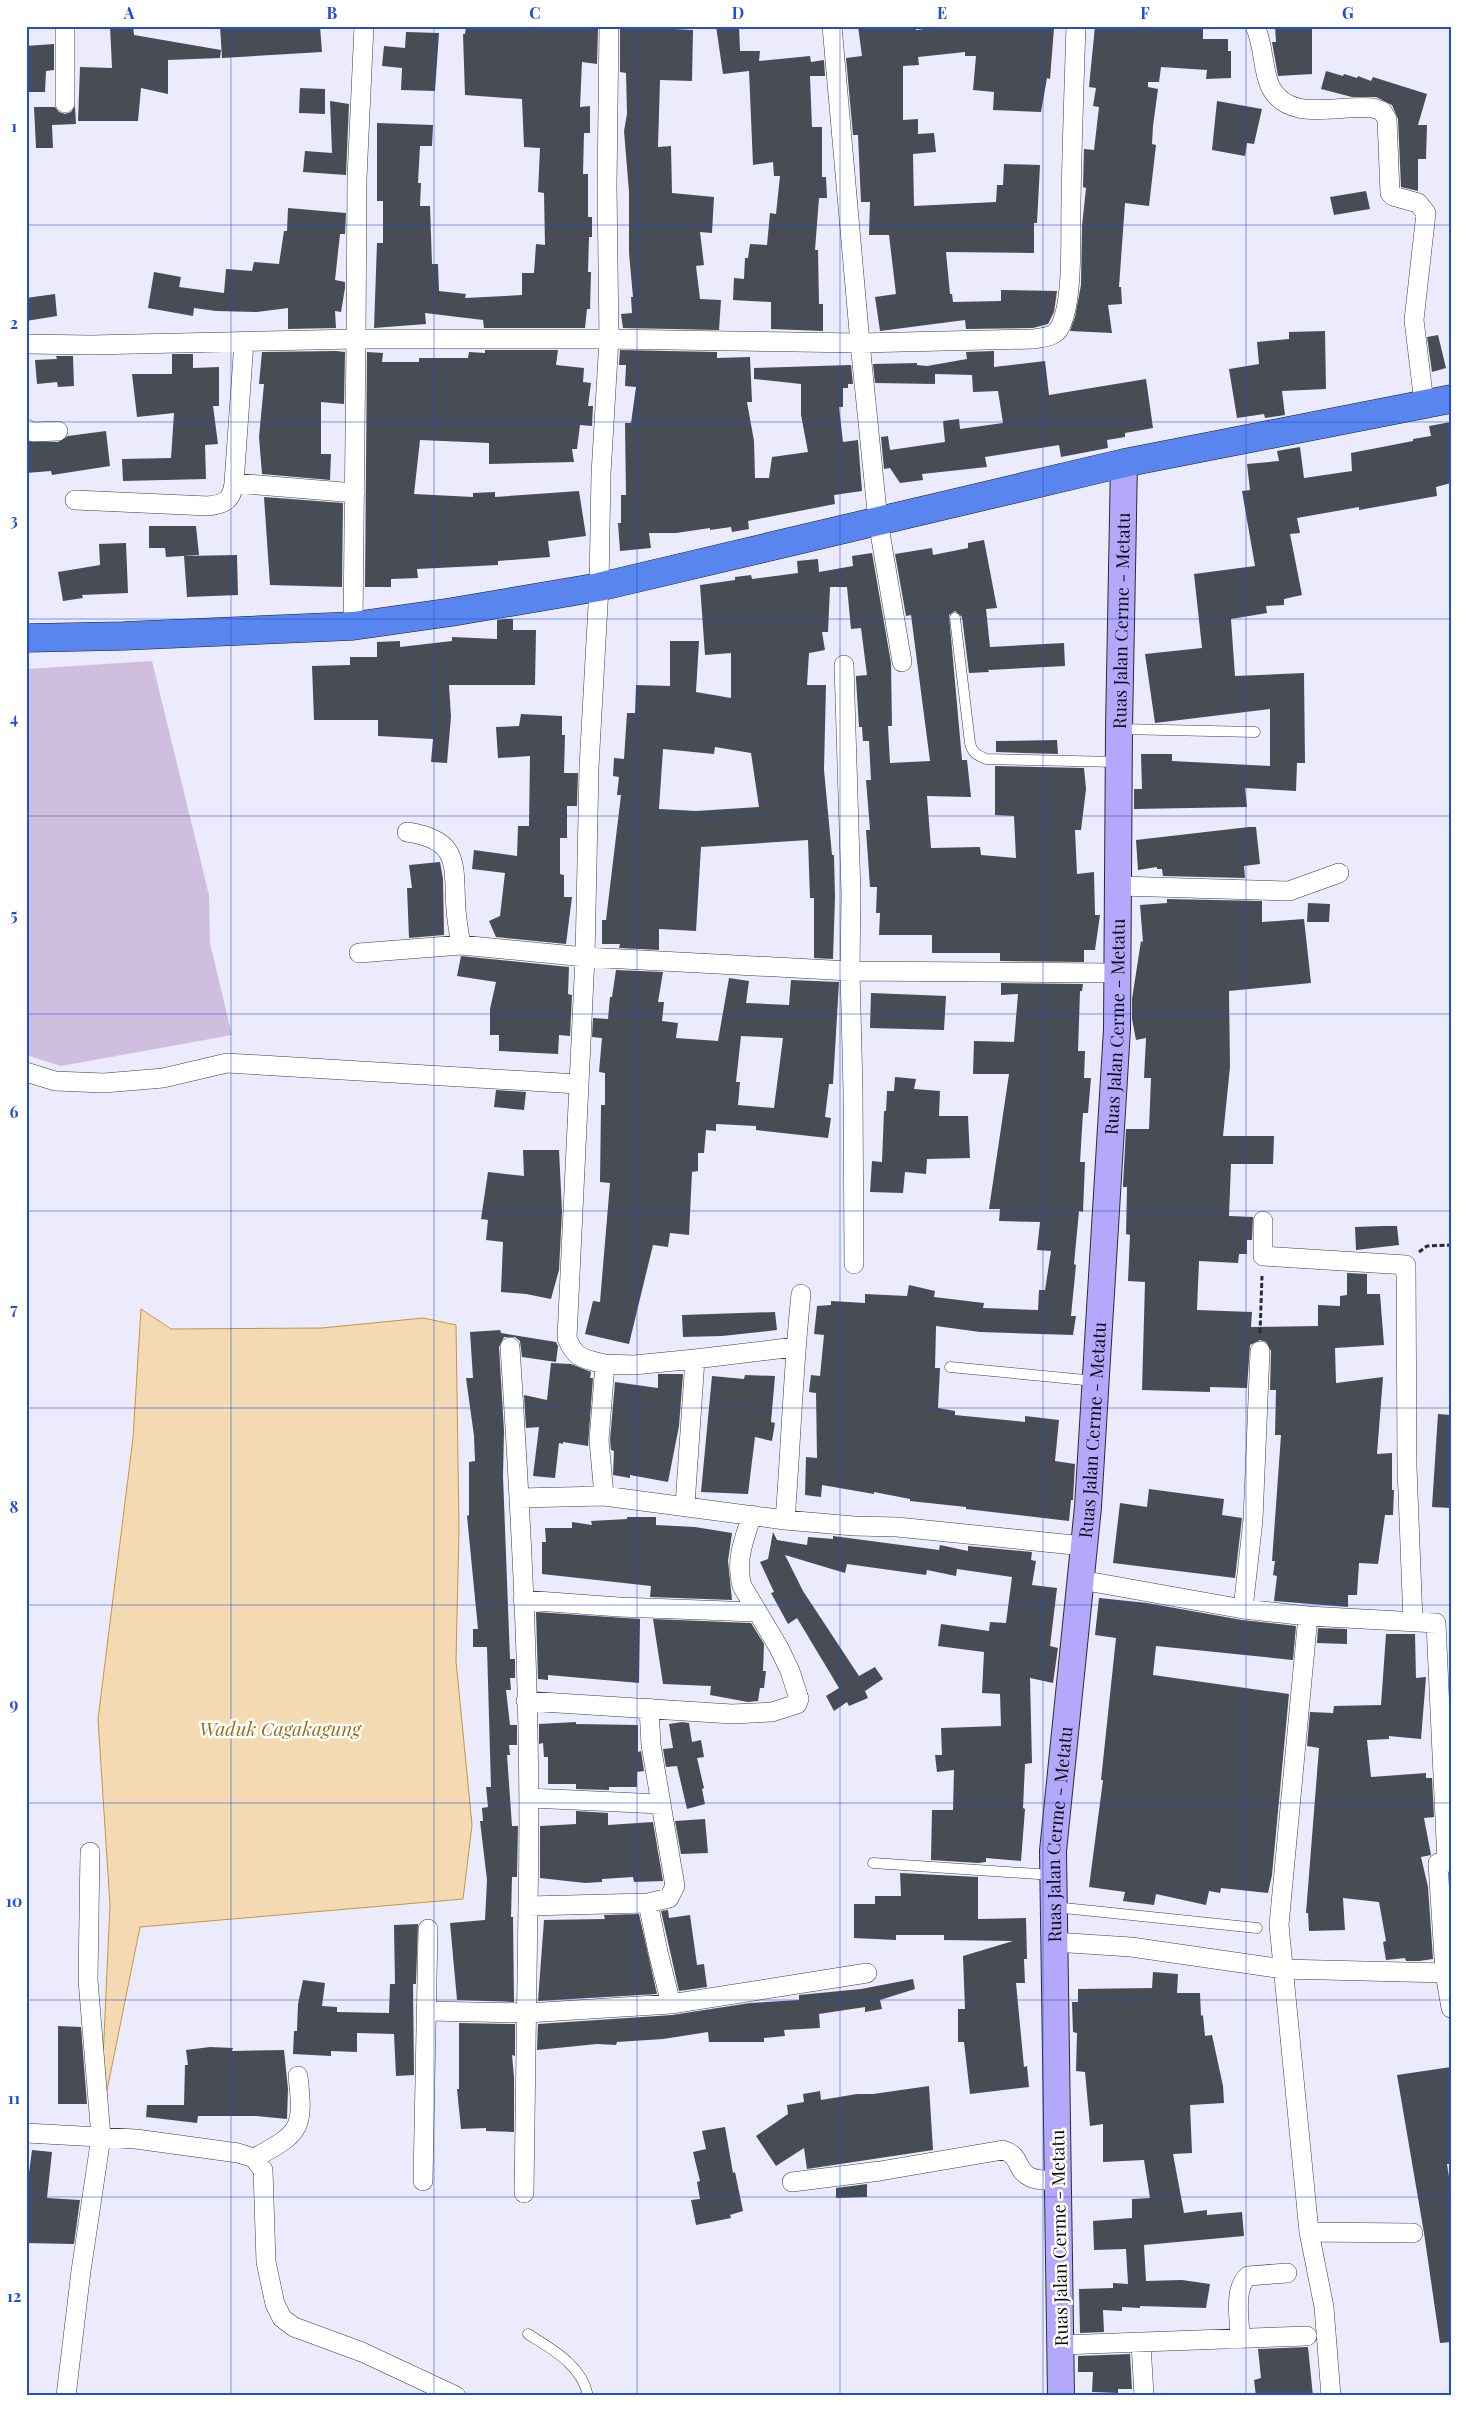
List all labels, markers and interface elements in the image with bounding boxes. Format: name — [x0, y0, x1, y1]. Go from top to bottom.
text: A — [123, 2, 135, 23]
text: B — [327, 2, 338, 23]
text: C — [529, 2, 541, 23]
text: D — [732, 2, 744, 23]
text: E — [937, 2, 947, 23]
text: F — [1140, 2, 1150, 23]
text: G — [1342, 2, 1354, 23]
text: 1 — [11, 115, 17, 136]
text: 2 — [10, 312, 18, 333]
text: 3 — [10, 509, 18, 530]
street label: Ruas Jalan Cerme - Metatu — [1107, 512, 1135, 729]
text: 4 — [10, 707, 18, 728]
text: 5 — [10, 904, 18, 925]
street label: Ruas Jalan Cerme - Metatu — [1099, 918, 1130, 1136]
text: 6 — [10, 1101, 19, 1122]
text: 7 — [10, 1298, 18, 1319]
street label: Ruas Jalan Cerme - Metatu — [1073, 1321, 1111, 1539]
text: 8 — [10, 1496, 19, 1517]
text: 9 — [10, 1693, 19, 1714]
water label: Waduk Cagakagung — [199, 1715, 362, 1741]
street label: Ruas Jalan Cerme - Metatu — [1041, 1725, 1078, 1943]
text: 10 — [6, 1890, 22, 1911]
text: 11 — [8, 2087, 20, 2108]
street label: Ruas Jalan Cerme - Metatu — [1045, 2129, 1073, 2346]
text: 12 — [7, 2285, 21, 2306]

